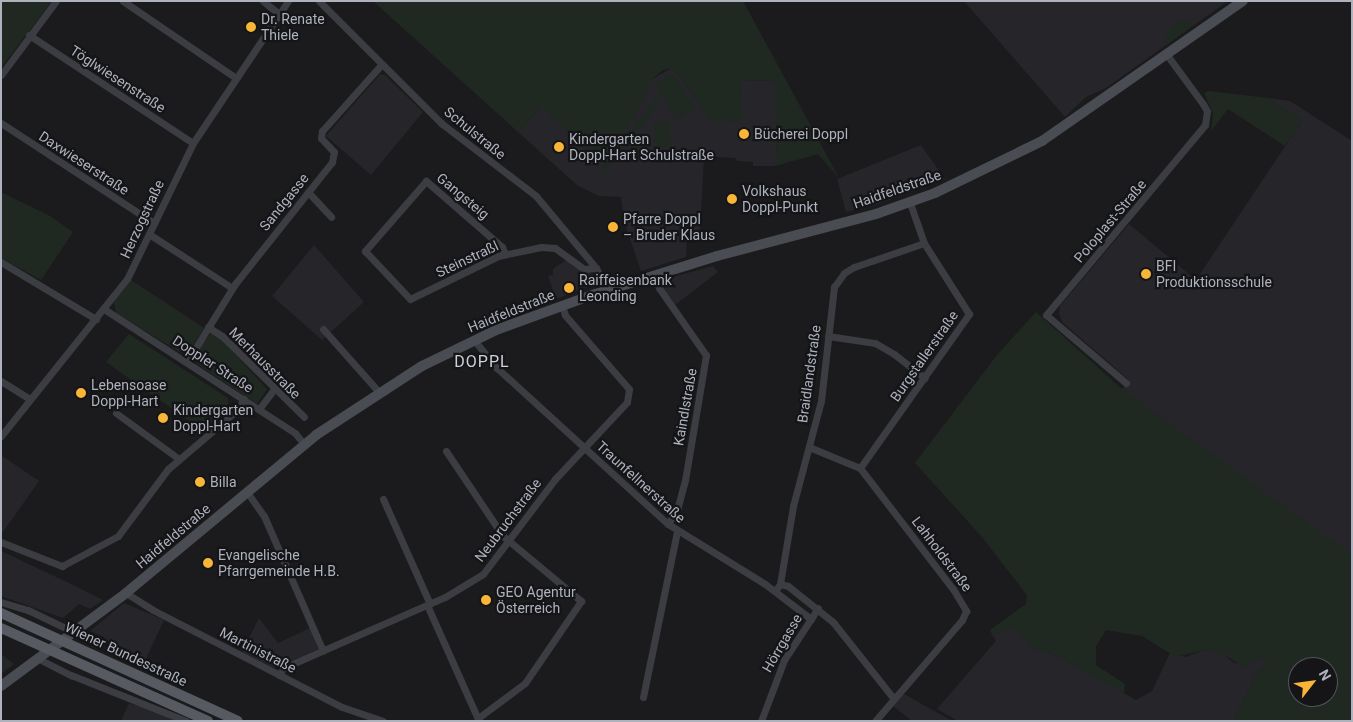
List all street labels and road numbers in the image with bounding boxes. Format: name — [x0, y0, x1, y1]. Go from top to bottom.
street label: Töglwiesenstraße — [67, 42, 169, 116]
street label: Schulstraße — [441, 103, 509, 163]
street label: Daxwieserstraße — [36, 128, 132, 198]
street label: Haidfeldstraße — [851, 166, 943, 212]
street label: Gangsteig — [433, 169, 493, 223]
street label: Sandgasse — [256, 170, 312, 234]
street label: Poloplast-Straße — [1070, 176, 1150, 266]
street label: Herzogstraße — [117, 177, 167, 261]
street label: Steinstraßl — [433, 237, 501, 281]
street label: Haidfeldstraße — [465, 286, 557, 336]
street label: Burgstallerstraße — [886, 307, 962, 405]
street label: Merhausstraße — [226, 324, 304, 402]
street label: Braidlandstraße — [794, 324, 824, 424]
street label: Doppler Straße — [170, 332, 256, 396]
street label: Kaindlstraße — [670, 367, 700, 447]
street label: Traunfellnerstraße — [593, 438, 689, 526]
street label: Neubruchstraße — [471, 475, 545, 565]
street label: Haidfeldstraße — [132, 500, 214, 572]
street label: Lahholdstraße — [908, 513, 976, 595]
street label: Hörrgasse — [759, 611, 805, 675]
street label: Wiener Bundesstraße — [62, 618, 190, 690]
street label: Martinistraße — [217, 624, 299, 676]

